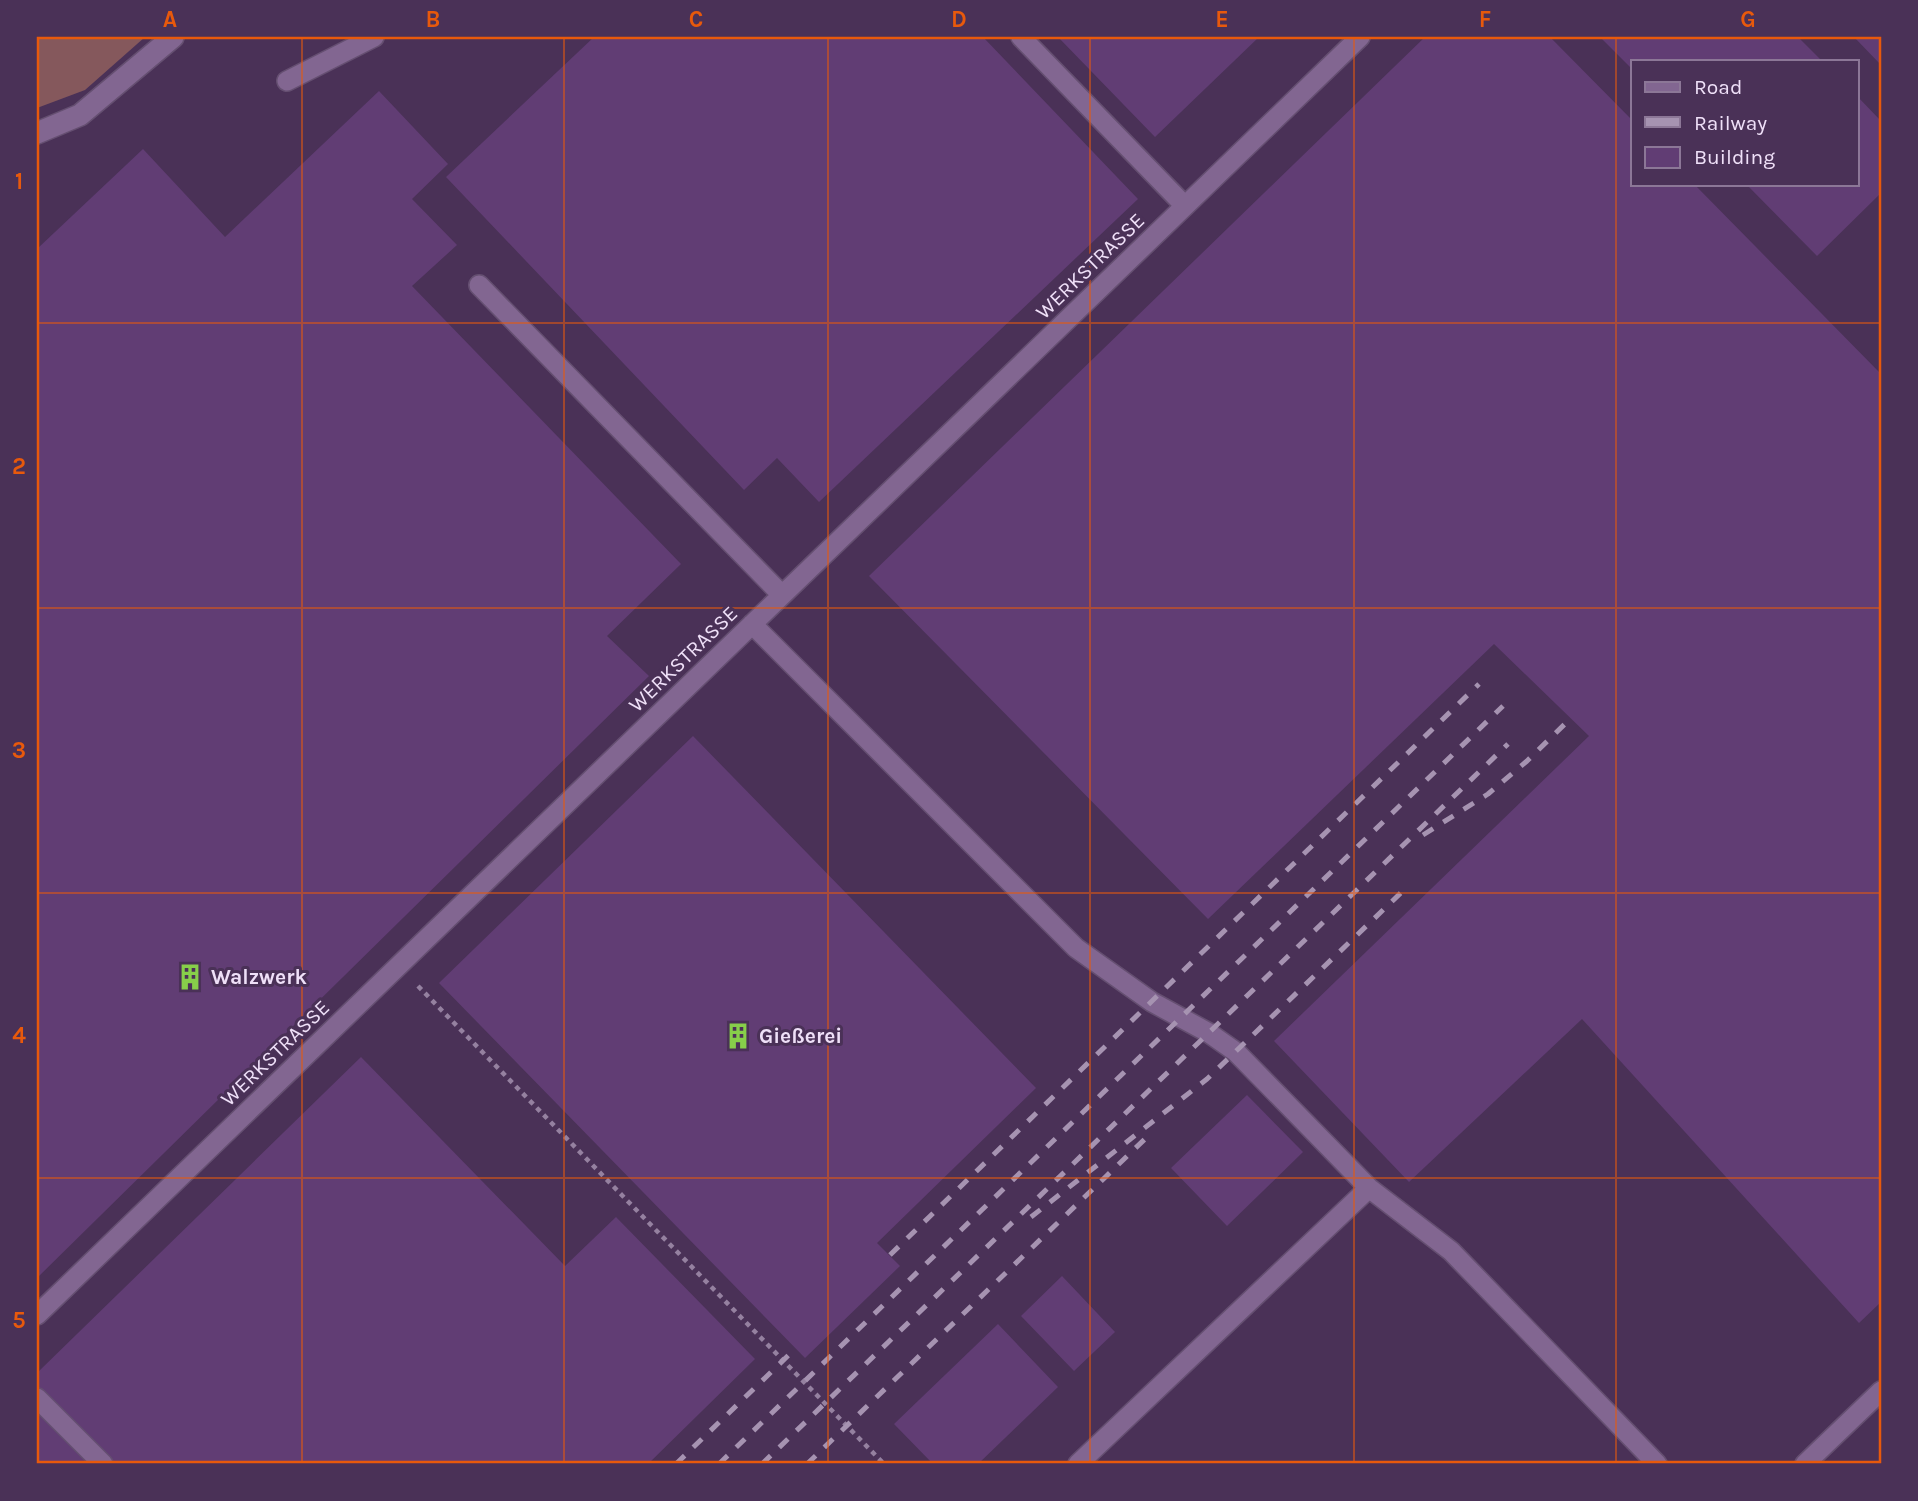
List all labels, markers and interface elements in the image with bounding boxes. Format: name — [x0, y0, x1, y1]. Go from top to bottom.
text: A — [163, 6, 177, 33]
text: B — [426, 6, 440, 33]
text: C — [689, 6, 703, 33]
text: D — [951, 6, 967, 33]
text: E — [1215, 6, 1229, 33]
text: F — [1479, 6, 1491, 33]
text: G — [1740, 6, 1756, 33]
legend — [1631, 60, 1858, 186]
text: Road — [1694, 75, 1742, 99]
text: Railway — [1694, 111, 1767, 135]
text: Building — [1694, 145, 1775, 169]
text: 1 — [15, 168, 23, 195]
street label: WERKSTRASSE — [1031, 208, 1149, 324]
text: 2 — [12, 453, 26, 480]
street label: WERKSTRASSE — [624, 601, 742, 717]
text: 3 — [12, 737, 26, 764]
building icon: Walzwerk — [175, 962, 205, 992]
place label: Walzwerk — [211, 965, 307, 989]
street label: WERKSTRASSE — [216, 995, 334, 1111]
building icon: Gießerei — [723, 1021, 753, 1051]
text: 4 — [12, 1022, 26, 1049]
place label: Gießerei — [759, 1024, 842, 1048]
text: 5 — [12, 1307, 26, 1334]

